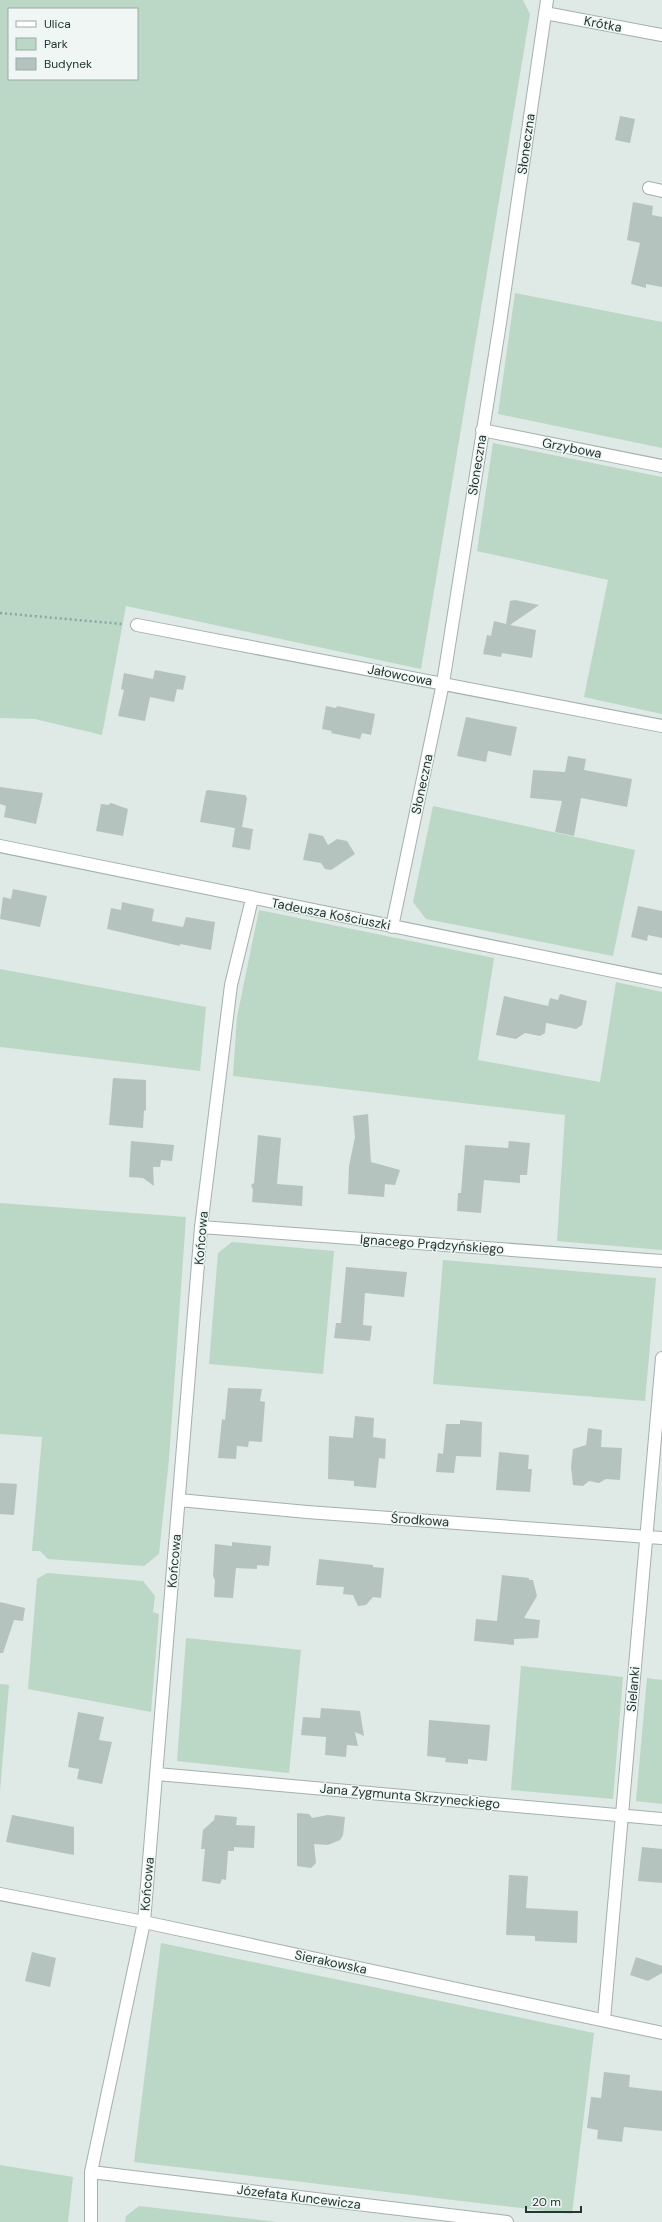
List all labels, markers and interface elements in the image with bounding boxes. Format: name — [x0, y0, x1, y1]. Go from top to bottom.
legend — [8, 8, 138, 80]
street label: Krótka — [583, 12, 623, 36]
text: Ulica — [44, 16, 71, 32]
text: Park — [44, 36, 68, 52]
text: Budynek — [44, 56, 92, 72]
street label: Słoneczna — [513, 112, 539, 176]
street label: Słoneczna — [464, 433, 490, 497]
street label: Grzybowa — [541, 434, 603, 462]
street label: Jałowcowa — [366, 660, 434, 690]
street label: Słoneczna — [407, 752, 437, 816]
street label: Tadeusza Kościuszki — [270, 894, 392, 934]
street label: Końcowa — [190, 1210, 212, 1266]
street label: Ignacego Prądzyńskiego — [359, 1230, 505, 1258]
street label: Środkowa — [390, 1509, 450, 1531]
street label: Końcowa — [163, 1533, 185, 1589]
street label: Sielanki — [623, 1666, 643, 1712]
street label: Jana Zygmunta Skrzyneckiego — [319, 1780, 501, 1812]
street label: Końcowa — [136, 1856, 158, 1912]
street label: Sierakowska — [293, 1946, 369, 1978]
street label: Józefata Kuncewicza — [236, 2181, 362, 2213]
scale bar — [526, 2188, 581, 2214]
text: 20 m — [532, 2194, 561, 2210]

